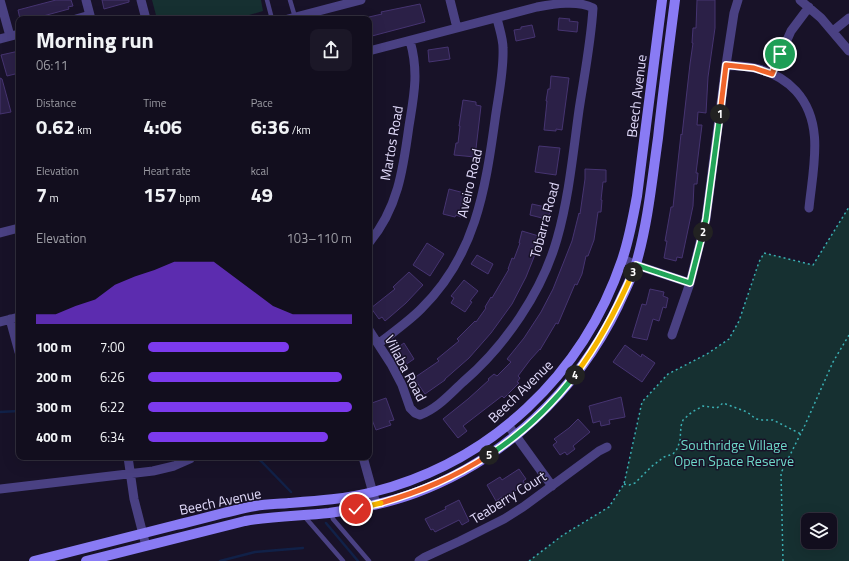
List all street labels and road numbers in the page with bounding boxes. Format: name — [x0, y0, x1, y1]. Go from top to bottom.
street label: Beech Avenue — [621, 53, 651, 139]
street label: Martos Road — [374, 104, 408, 182]
street label: Aveiro Road — [451, 146, 487, 220]
street label: Tobarra Road — [524, 180, 564, 260]
street label: Villaba Road — [380, 331, 432, 405]
street label: Beech Avenue — [483, 355, 557, 427]
street label: Teaberry Court — [466, 465, 550, 529]
street label: Beech Avenue — [177, 482, 263, 520]

